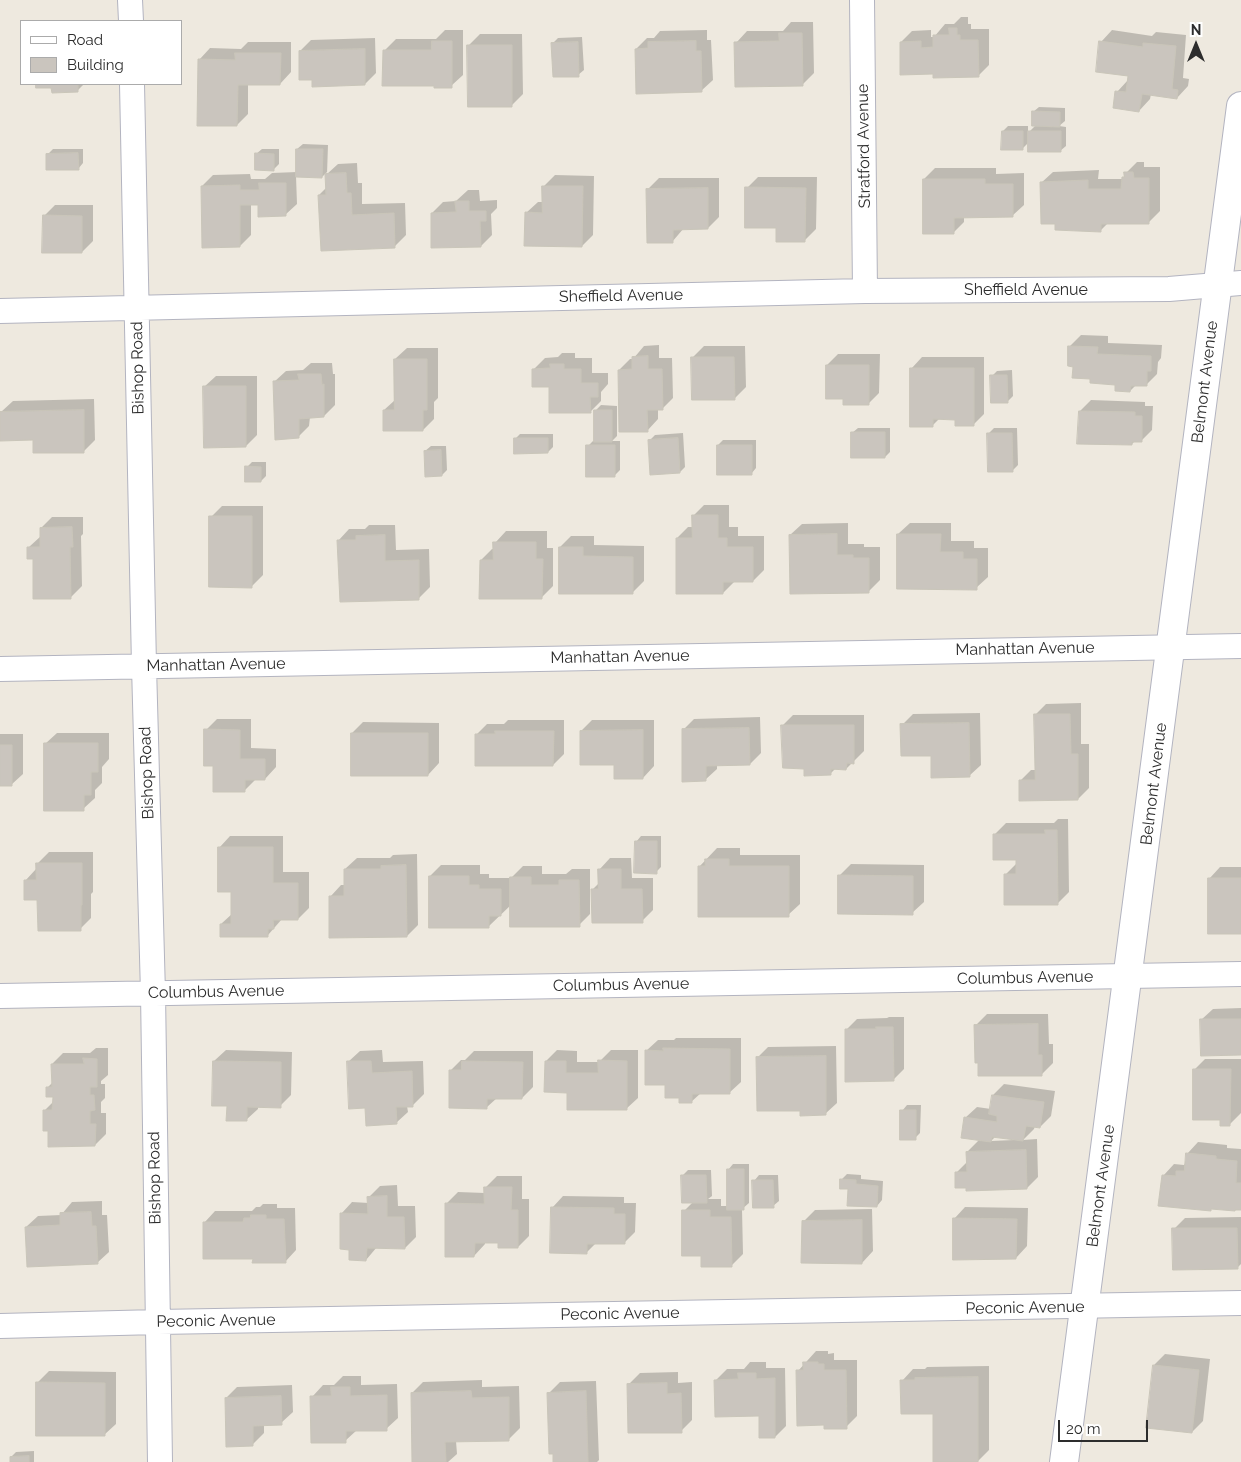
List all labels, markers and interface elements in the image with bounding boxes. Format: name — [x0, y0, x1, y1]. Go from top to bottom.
legend — [20, 20, 182, 85]
north arrow — [1171, 20, 1221, 70]
text: N — [1191, 22, 1201, 38]
text: Road — [67, 31, 103, 49]
text: Building — [67, 56, 124, 74]
street label: Stratford Avenue — [853, 84, 875, 208]
street label: Sheffield Avenue — [964, 280, 1088, 300]
street label: Sheffield Avenue — [559, 285, 683, 307]
street label: Belmont Avenue — [1188, 320, 1222, 444]
street label: Bishop Road — [128, 321, 148, 415]
street label: Manhattan Avenue — [955, 638, 1095, 660]
street label: Manhattan Avenue — [550, 646, 690, 668]
street label: Manhattan Avenue — [146, 654, 286, 676]
street label: Belmont Avenue — [1137, 722, 1171, 846]
street label: Bishop Road — [136, 726, 158, 820]
street label: Columbus Avenue — [957, 967, 1093, 989]
street label: Columbus Avenue — [553, 974, 689, 996]
street label: Columbus Avenue — [148, 981, 284, 1003]
street label: Belmont Avenue — [1083, 1124, 1119, 1248]
street label: Bishop Road — [145, 1131, 165, 1225]
street label: Peconic Avenue — [965, 1297, 1085, 1319]
street label: Peconic Avenue — [560, 1303, 680, 1325]
street label: Peconic Avenue — [156, 1310, 276, 1332]
scale bar — [1061, 1410, 1151, 1442]
text: 20 m — [1066, 1420, 1101, 1438]

